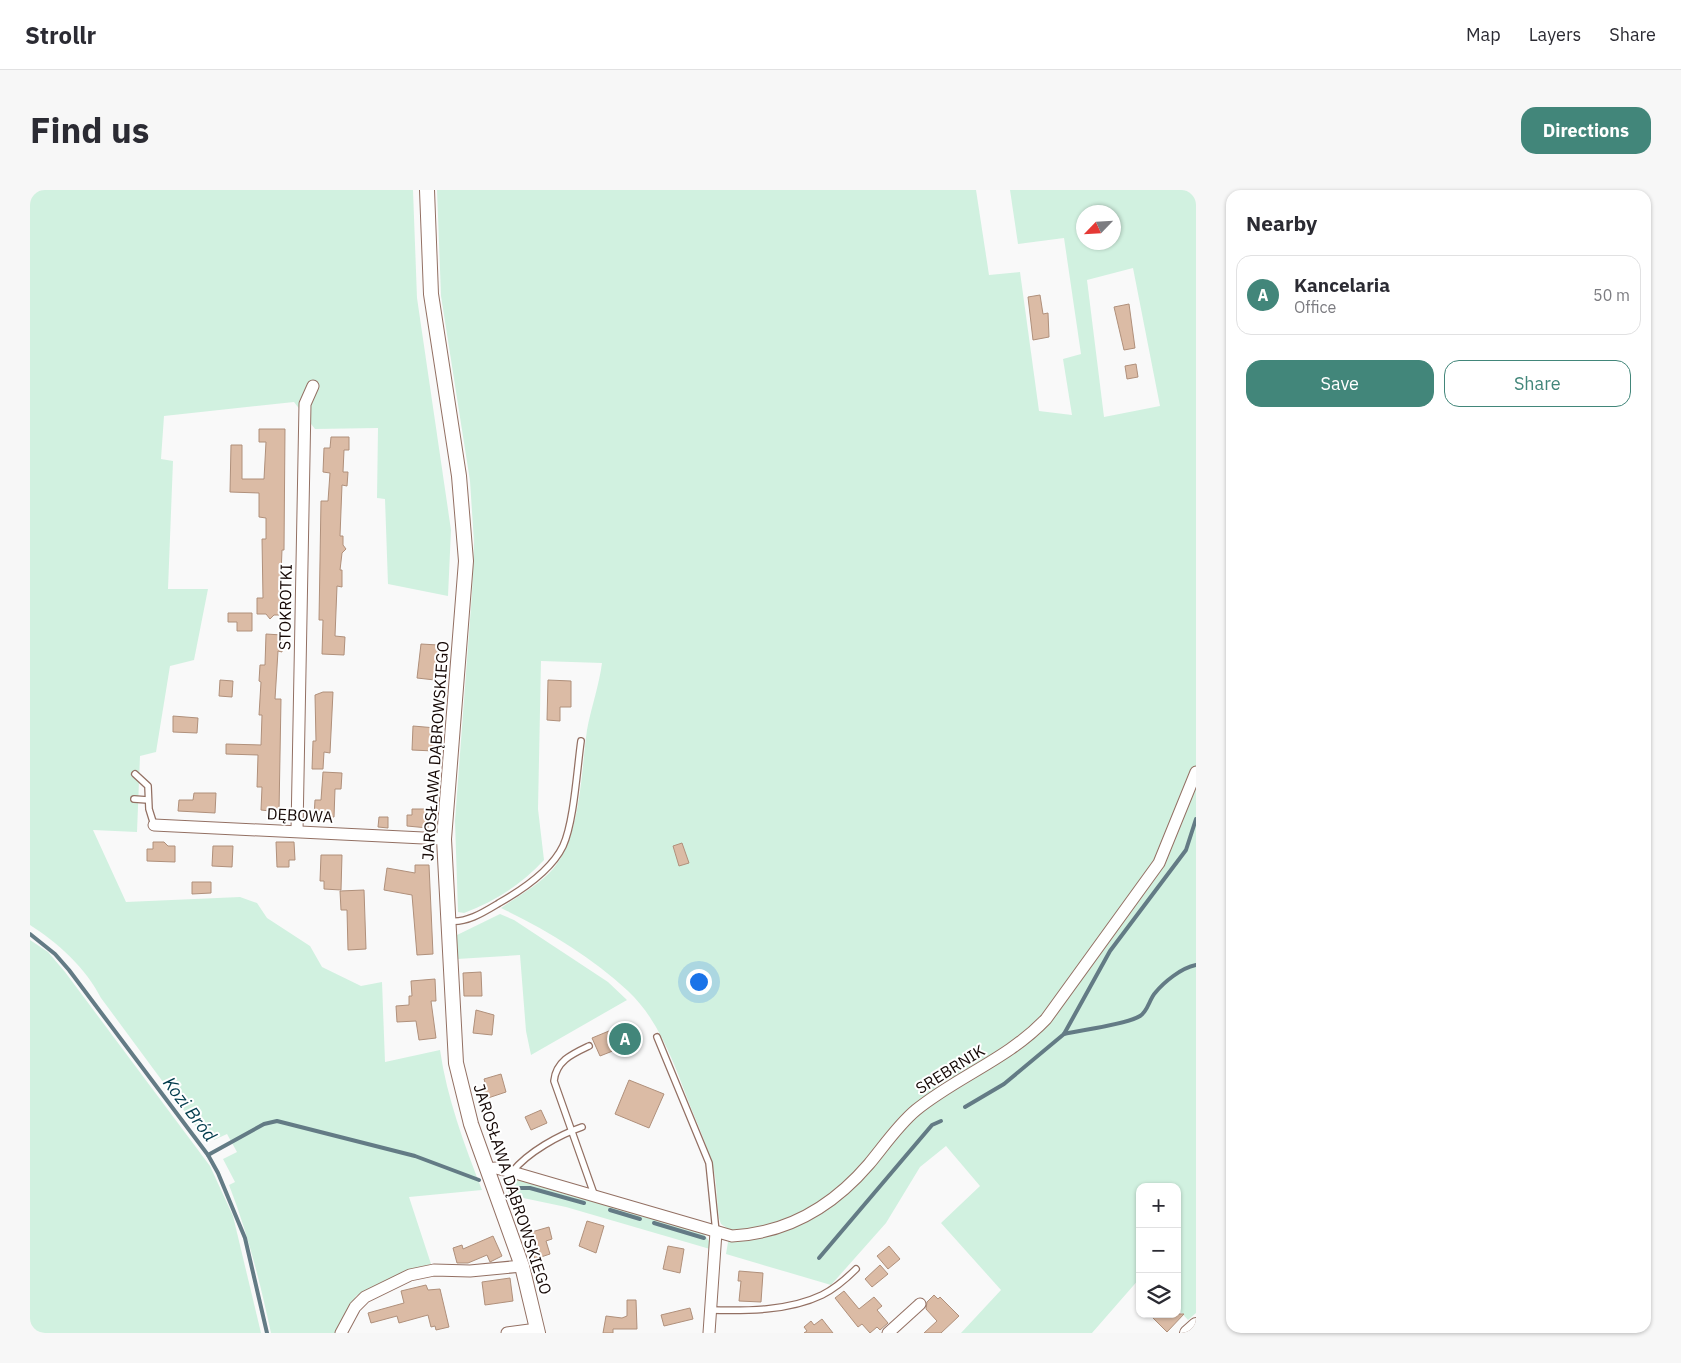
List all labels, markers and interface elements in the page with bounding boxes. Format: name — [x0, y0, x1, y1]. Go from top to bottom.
text: Strollr — [25, 19, 96, 51]
text: Map — [1466, 23, 1501, 46]
text: Layers — [1529, 23, 1581, 46]
text: Share — [1609, 23, 1656, 46]
text: Find us — [30, 107, 149, 153]
button: Directions — [1521, 107, 1651, 154]
north arrow — [1076, 205, 1121, 250]
text: Nearby — [1246, 209, 1317, 237]
text: Kancelaria — [1294, 273, 1390, 297]
text: A — [1258, 285, 1268, 305]
text: 50 m — [1593, 285, 1630, 305]
text: Office — [1294, 297, 1336, 317]
button: Save — [1246, 360, 1434, 407]
button: Share — [1444, 360, 1631, 407]
street label: STOKROTKI — [274, 564, 296, 650]
street label: JAROSŁAWA DĄBROWSKIEGO — [417, 640, 453, 862]
street label: DĘBOWA — [266, 803, 334, 827]
your location — [686, 969, 712, 995]
pin: A — [609, 1020, 641, 1058]
street label: SREBRNIK — [912, 1040, 988, 1098]
water label: Kozi Bród — [158, 1072, 222, 1146]
street label: JAROSŁAWA DĄBROWSKIEGO — [469, 1081, 557, 1297]
map controls — [1136, 1183, 1181, 1318]
button: + — [1136, 1183, 1181, 1228]
button: − — [1136, 1228, 1181, 1273]
button: layers — [1136, 1273, 1181, 1318]

